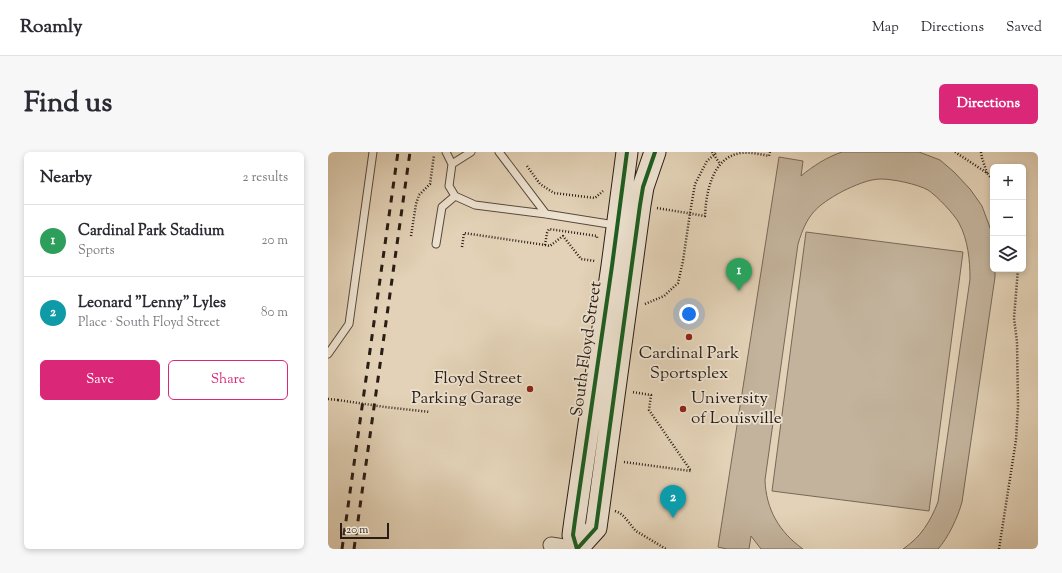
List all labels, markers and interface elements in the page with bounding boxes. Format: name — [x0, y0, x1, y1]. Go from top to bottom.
text: Roamly — [20, 14, 83, 41]
text: Map — [872, 18, 899, 38]
text: Directions — [921, 18, 984, 38]
text: Saved — [1006, 18, 1042, 38]
text: Find us — [24, 84, 112, 124]
button: Directions — [939, 84, 1038, 124]
map controls — [990, 164, 1026, 272]
button: + — [990, 164, 1026, 200]
text: Nearby — [40, 166, 92, 190]
text: 2 results — [243, 169, 288, 187]
button: − — [990, 200, 1026, 236]
text: Cardinal Park Stadium — [78, 221, 224, 242]
text: 1 — [51, 232, 55, 250]
text: 20 m — [262, 232, 288, 250]
button: layers — [990, 236, 1026, 272]
text: Sports — [78, 242, 115, 260]
pin: 1 — [726, 258, 752, 291]
street label: South Floyd Street — [566, 279, 608, 418]
text: Leonard "Lenny" Lyles — [78, 293, 226, 314]
text: 2 — [50, 304, 56, 322]
text: 80 m — [261, 304, 288, 322]
your location — [679, 304, 699, 324]
text: Place · South Floyd Street — [78, 314, 220, 332]
marker: Cardinal Park Sportsplex — [684, 332, 694, 342]
place label: Cardinal Park Sportsplex — [639, 342, 739, 386]
button: Save — [40, 360, 160, 400]
button: Share — [168, 360, 288, 400]
place label: Floyd Street Parking Garage — [411, 367, 522, 411]
marker: Floyd Street Parking Garage — [525, 384, 535, 394]
place label: University of Louisville — [691, 387, 782, 431]
marker: University of Louisville — [678, 404, 688, 414]
pin: 2 — [660, 485, 686, 518]
scale bar — [340, 521, 389, 540]
text: 20 m — [346, 522, 368, 538]

